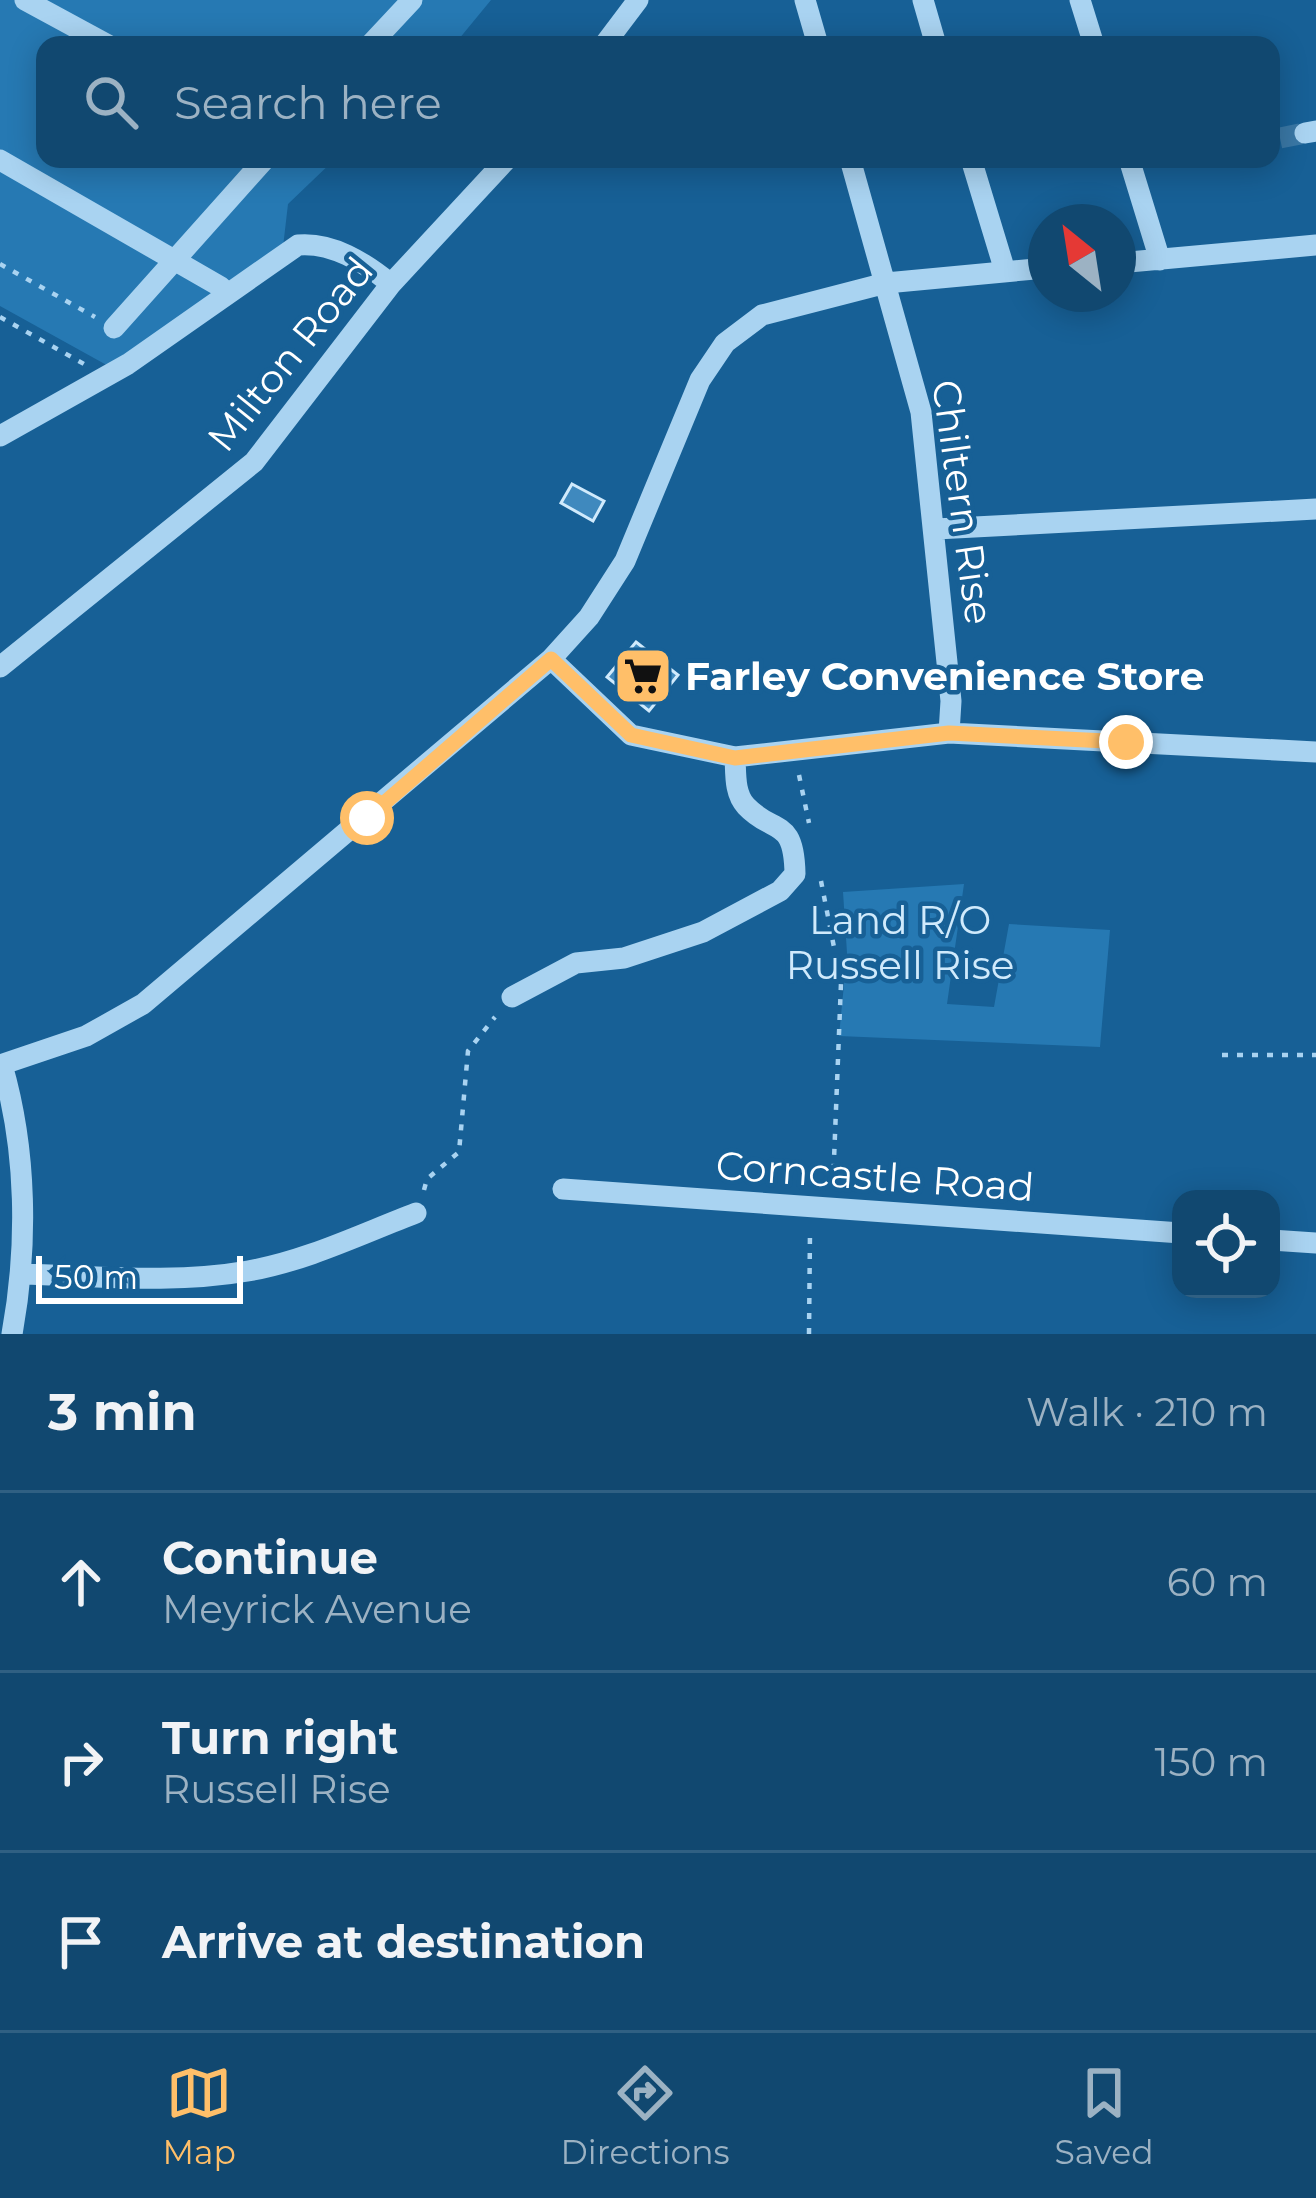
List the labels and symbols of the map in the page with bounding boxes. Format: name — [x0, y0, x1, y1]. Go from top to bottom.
north arrow — [1028, 204, 1136, 312]
street label: Milton Road — [197, 247, 383, 461]
street label: Chiltern Rise — [922, 377, 1004, 627]
supermarket icon: Farley Convenience Store — [612, 645, 674, 707]
place label: Farley Convenience Store — [685, 652, 1204, 700]
route end — [1099, 715, 1153, 769]
route start — [340, 791, 394, 845]
park label: Land R/O Russell Rise — [786, 896, 1014, 989]
street label: Corncastle Road — [714, 1141, 1036, 1211]
scale bar — [36, 1250, 243, 1303]

